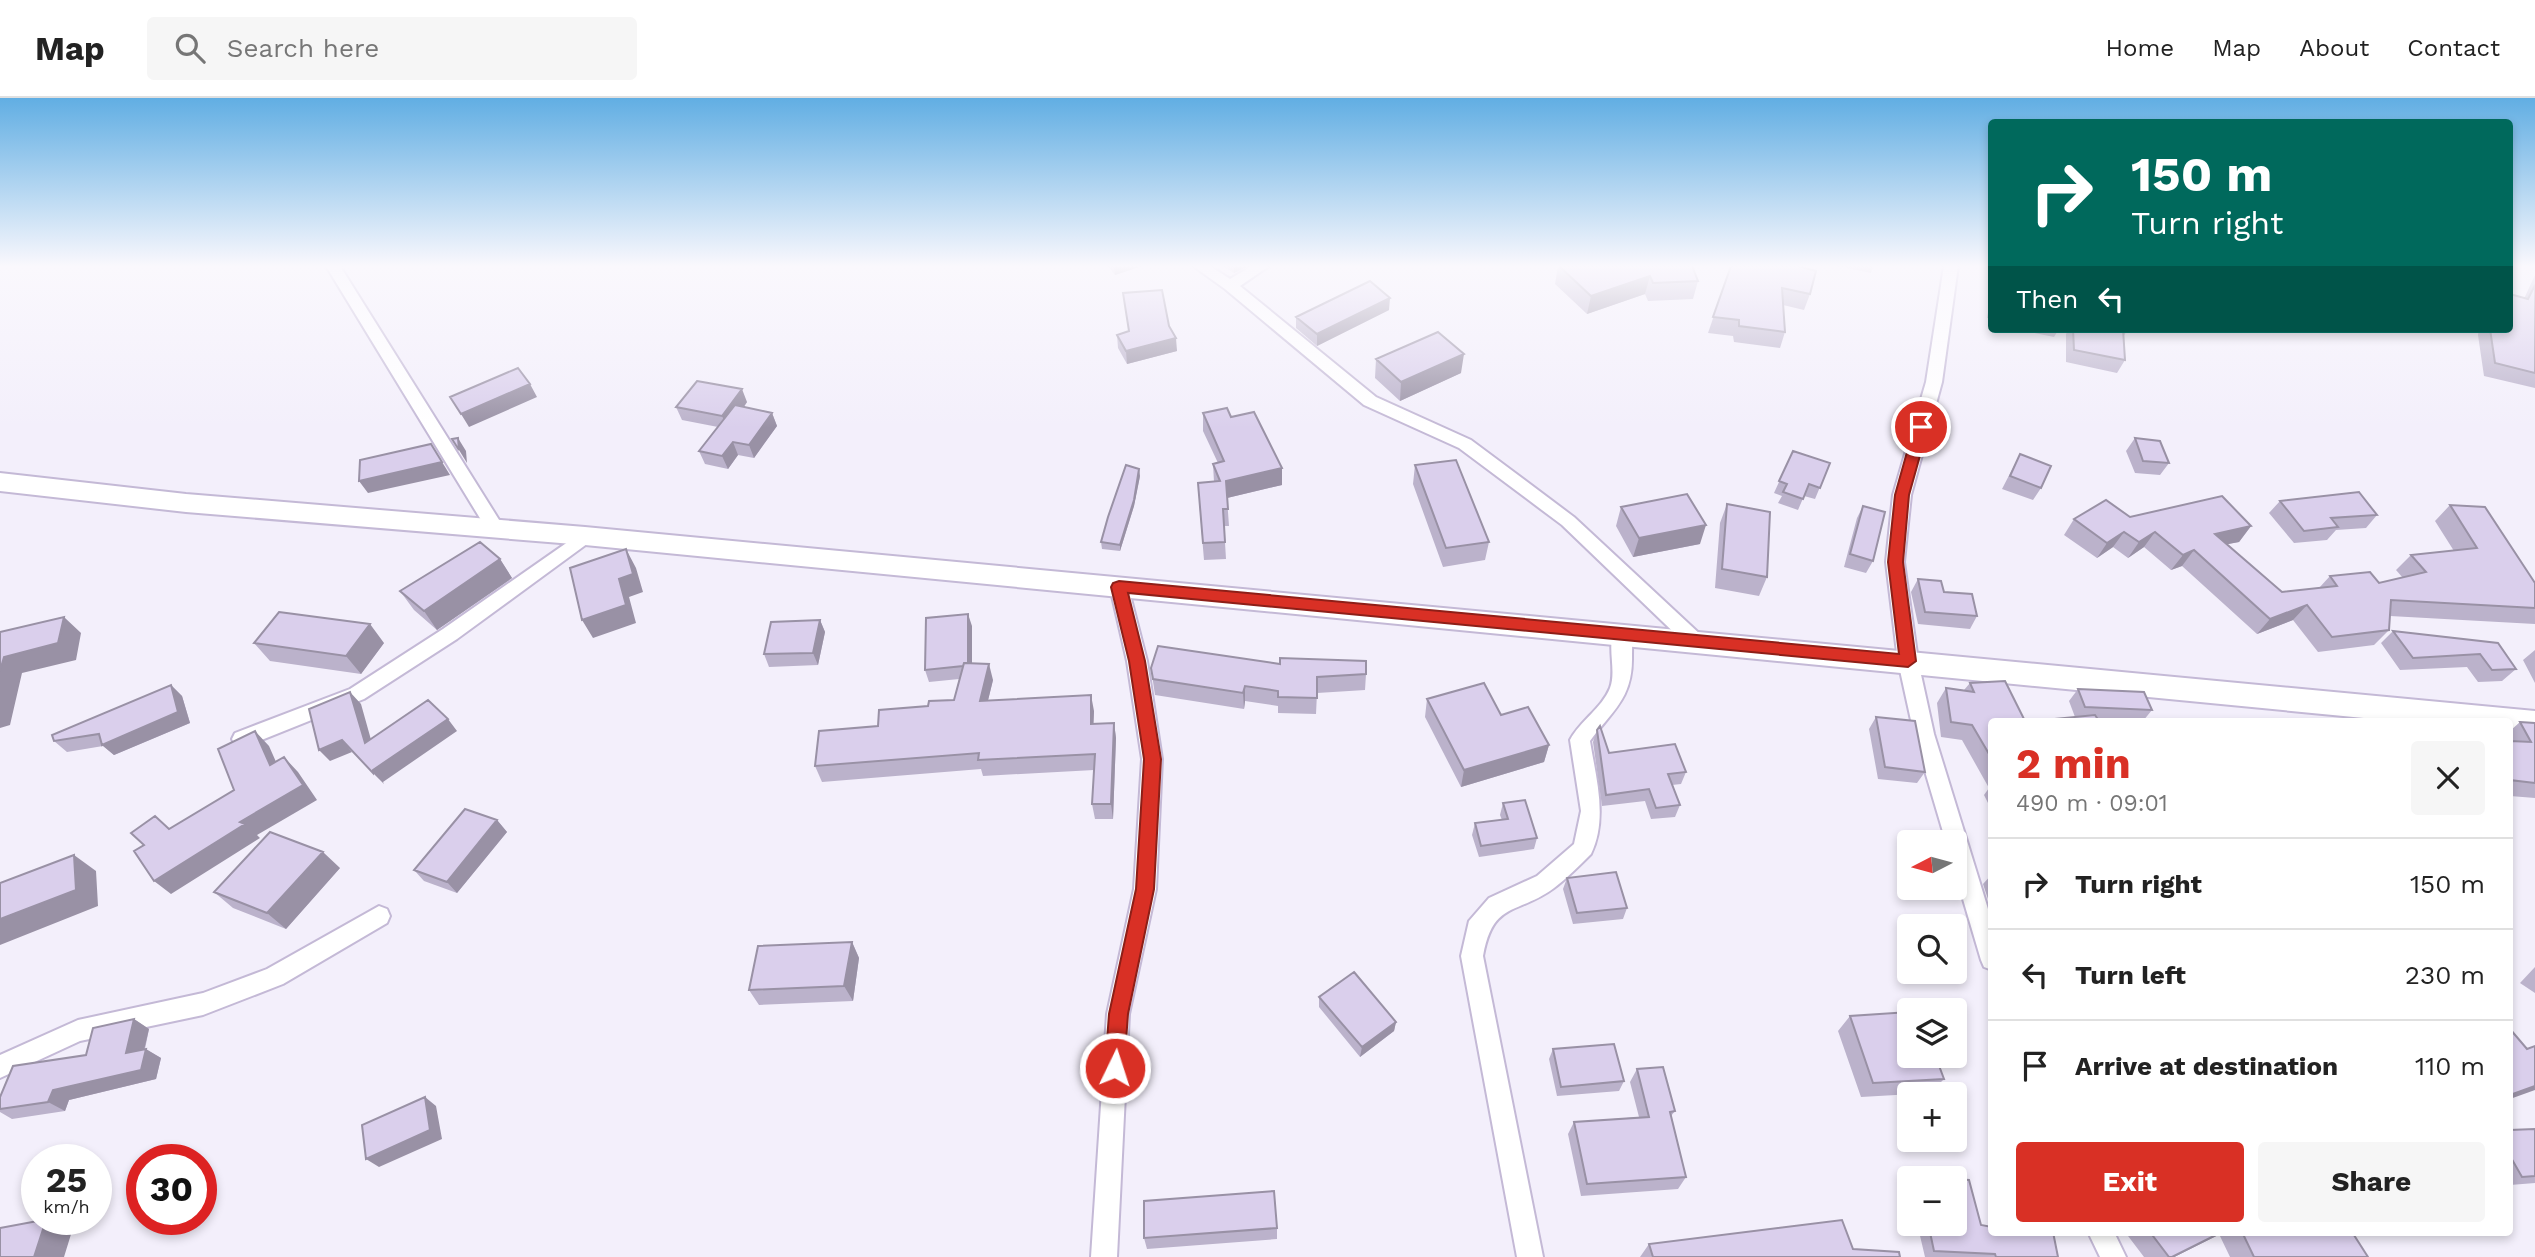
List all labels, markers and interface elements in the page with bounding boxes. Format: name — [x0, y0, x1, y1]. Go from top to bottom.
search box — [147, 17, 637, 80]
text: Map — [35, 29, 105, 68]
icon: search — [171, 29, 209, 67]
text: Search here — [227, 33, 379, 63]
text: Home — [2106, 34, 2174, 62]
text: Map — [2212, 34, 2261, 62]
text: About — [2299, 34, 2369, 62]
text: Contact — [2407, 34, 2500, 62]
text: 150 m — [2131, 145, 2272, 203]
icon: right — [2016, 147, 2107, 238]
text: Turn right — [2131, 204, 2283, 242]
icon: left — [2092, 280, 2130, 318]
text: Then — [2016, 284, 2078, 314]
pin — [1891, 397, 1951, 457]
icon: arrive — [1902, 408, 1940, 446]
text: 2 min — [2016, 739, 2131, 788]
button: close — [2411, 741, 2485, 815]
text: 490 m · 09:01 — [2016, 790, 2168, 817]
north arrow — [1897, 830, 1967, 900]
map controls — [1897, 830, 1967, 1236]
icon: right — [2016, 865, 2054, 903]
text: Turn right — [2075, 869, 2202, 899]
text: 150 m — [2410, 869, 2485, 899]
button: search — [1897, 914, 1967, 984]
icon: left — [2016, 956, 2054, 994]
text: Turn left — [2075, 960, 2186, 990]
text: 230 m — [2405, 960, 2485, 990]
button: layers — [1897, 998, 1967, 1068]
position arrow — [1078, 1031, 1152, 1105]
icon: arrive — [2016, 1047, 2054, 1085]
text: Arrive at destination — [2075, 1051, 2338, 1081]
text: 110 m — [2415, 1051, 2485, 1081]
button: + — [1897, 1082, 1967, 1152]
button: Exit — [2016, 1142, 2244, 1222]
button: Share — [2258, 1142, 2485, 1222]
speed limit sign: 30 — [126, 1144, 217, 1235]
text: 25 — [46, 1159, 87, 1201]
button: − — [1897, 1166, 1967, 1236]
text: km/h — [43, 1196, 90, 1217]

